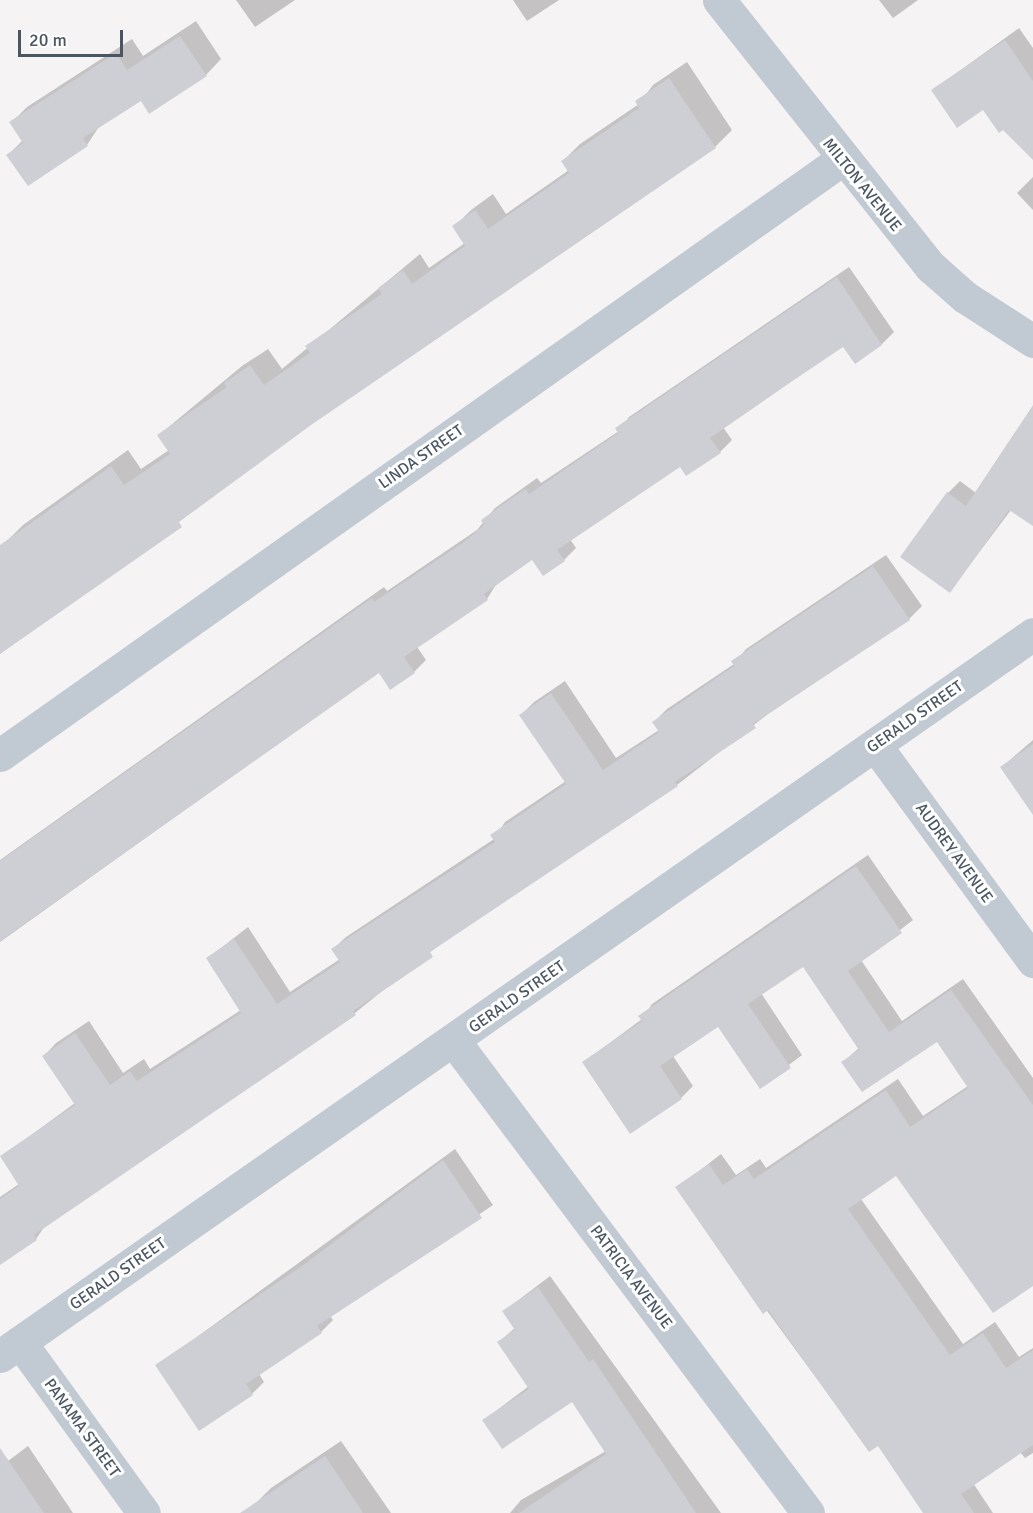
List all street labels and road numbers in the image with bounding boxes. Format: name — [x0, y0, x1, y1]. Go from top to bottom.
street label: MILTON AVENUE — [819, 135, 905, 235]
street label: LINDA STREET — [375, 421, 467, 493]
street label: GERALD STREET — [863, 677, 967, 757]
street label: AUDREY AVENUE — [911, 799, 997, 907]
street label: GERALD STREET — [465, 957, 569, 1037]
street label: PATRICIA AVENUE — [586, 1221, 676, 1333]
street label: GERALD STREET — [66, 1234, 170, 1314]
street label: PANAMA STREET — [40, 1375, 124, 1481]

